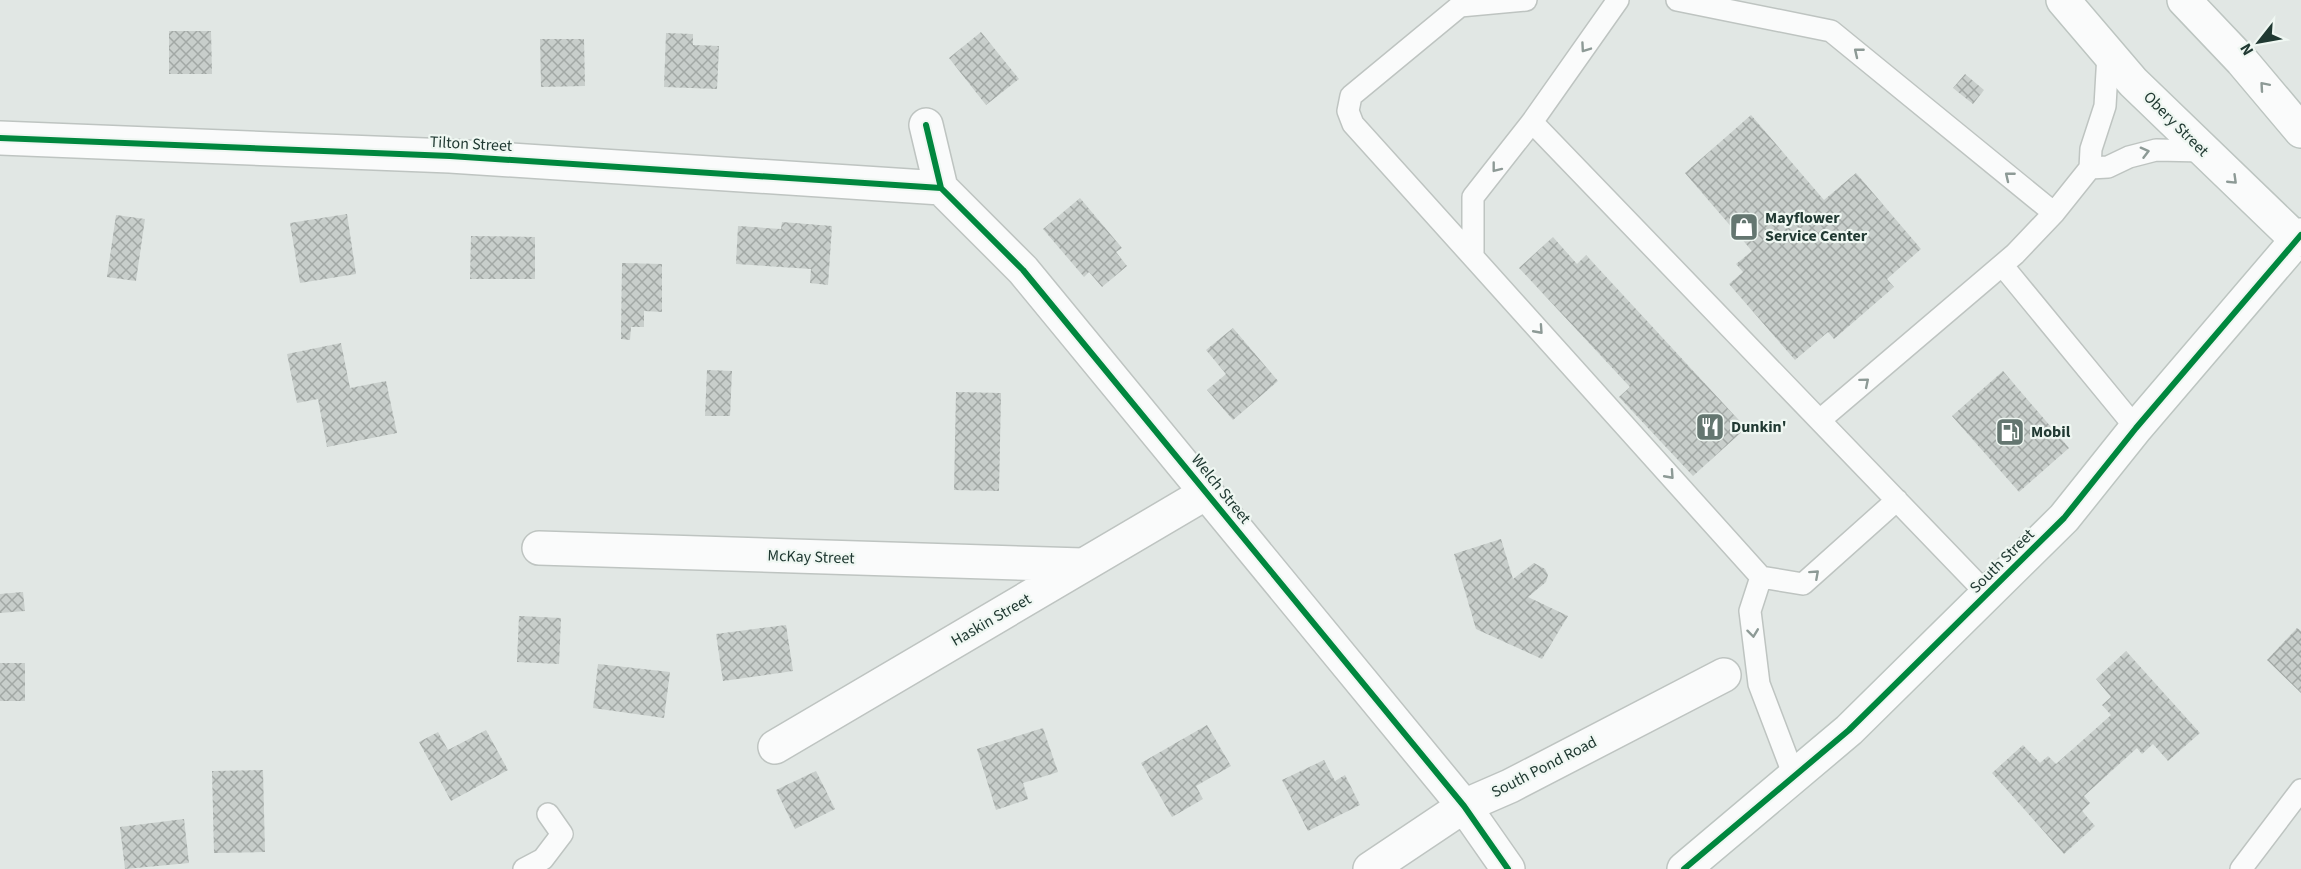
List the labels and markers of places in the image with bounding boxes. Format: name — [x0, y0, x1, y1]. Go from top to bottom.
place label: Mayflower Service Center — [1765, 207, 1868, 247]
shop icon: Mayflower Service Center — [1728, 211, 1760, 243]
restaurant icon: Dunkin' — [1694, 411, 1726, 443]
place label: Dunkin' — [1731, 416, 1787, 438]
fuel station icon: Mobil — [1994, 416, 2026, 448]
place label: Mobil — [2031, 421, 2071, 443]

